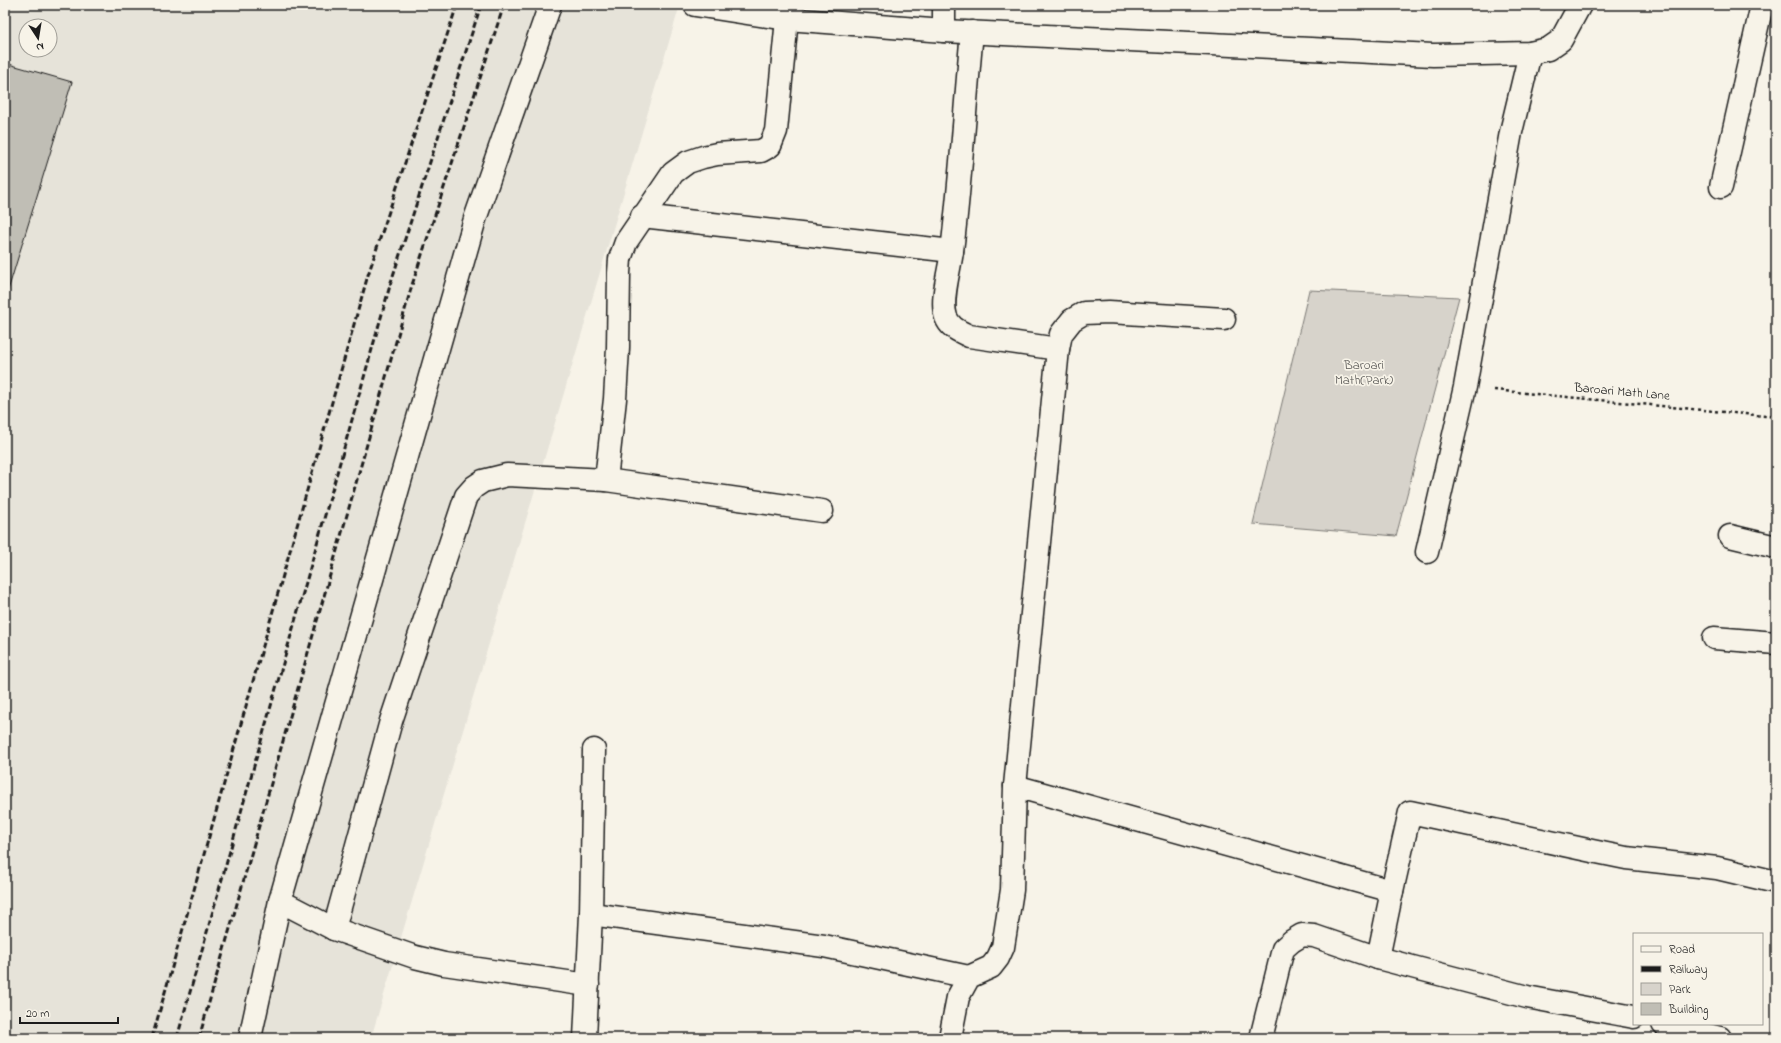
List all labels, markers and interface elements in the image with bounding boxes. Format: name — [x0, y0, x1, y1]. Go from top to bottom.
north arrow — [18, 18, 58, 58]
text: N — [35, 38, 45, 55]
park label: Baroari Math(Park) — [1335, 356, 1393, 390]
street label: Baroari Math Lane — [1572, 378, 1671, 406]
legend — [1633, 933, 1763, 1025]
text: Road — [1669, 941, 1695, 959]
text: Railway — [1669, 961, 1708, 980]
text: Park — [1669, 981, 1691, 999]
scale bar — [20, 999, 118, 1025]
text: Building — [1668, 1001, 1708, 1020]
text: 20 m — [26, 1005, 49, 1023]

